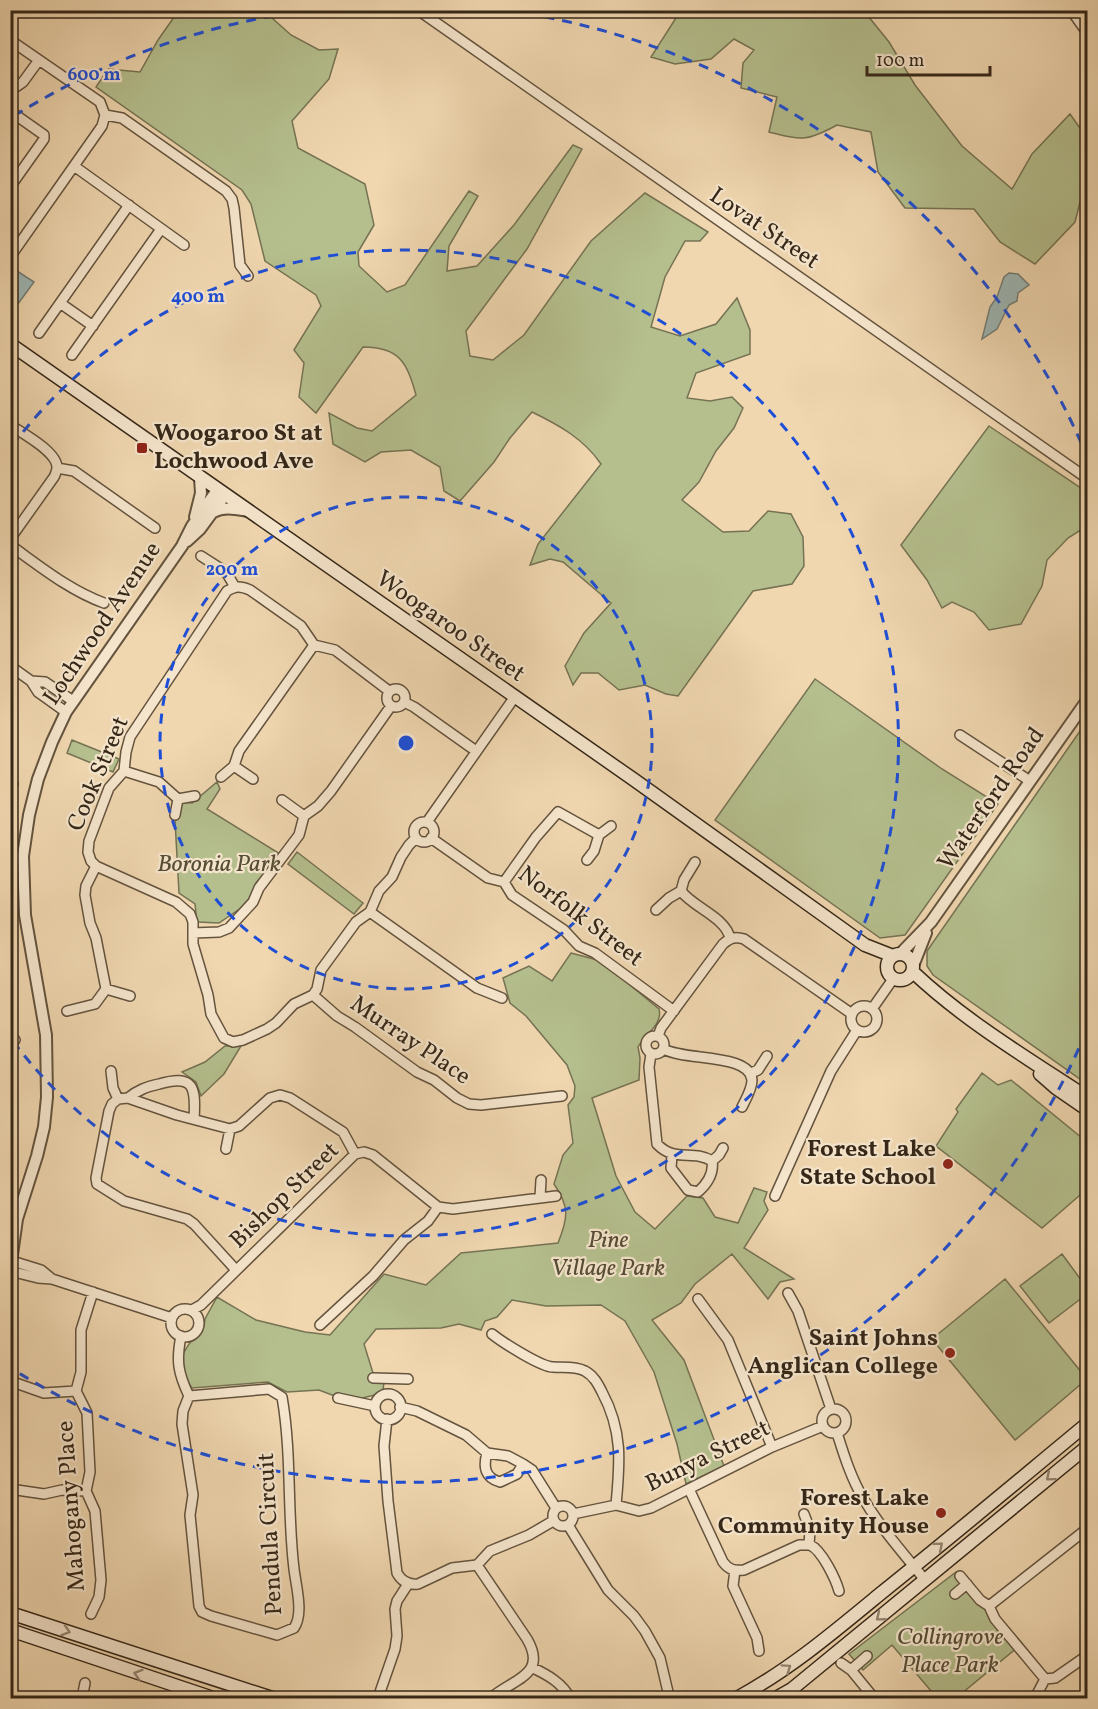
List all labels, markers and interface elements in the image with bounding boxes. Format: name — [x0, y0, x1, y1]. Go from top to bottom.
scale bar — [867, 39, 990, 77]
text: 100 m — [876, 49, 925, 74]
text: 600 m — [67, 63, 121, 88]
street label: Lovat Street — [702, 180, 826, 278]
text: 400 m — [171, 285, 225, 310]
place label: Woogaroo St at Lochwood Ave — [154, 417, 322, 479]
marker: Woogaroo St at Lochwood Ave — [135, 441, 149, 455]
street label: Lochwood Avenue — [36, 536, 170, 712]
text: 200 m — [206, 558, 258, 583]
street label: Woogaroo Street — [368, 563, 532, 691]
street label: Cook Street — [60, 711, 138, 837]
street label: Waterford Road — [930, 721, 1054, 877]
centre of rings — [396, 733, 416, 753]
park label: Boronia Park — [157, 848, 281, 882]
street label: Norfolk Street — [510, 858, 650, 976]
street label: Murray Place — [343, 988, 477, 1094]
place label: Forest Lake State School — [800, 1133, 936, 1195]
street label: Bishop Street — [222, 1135, 348, 1257]
marker: Forest Lake State School — [941, 1157, 955, 1171]
park label: Pine Village Park — [551, 1224, 665, 1286]
place label: Saint Johns Anglican College — [748, 1322, 938, 1384]
marker: Saint Johns Anglican College — [943, 1346, 957, 1360]
street label: Bunya Street — [640, 1412, 776, 1502]
street label: Mahogany Place — [49, 1419, 95, 1593]
street label: Pendula Circuit — [250, 1452, 292, 1616]
one-way arrow — [1046, 1470, 1057, 1481]
place label: Forest Lake Community House — [718, 1482, 929, 1544]
marker: Forest Lake Community House — [934, 1506, 948, 1520]
one-way arrow — [932, 1543, 943, 1554]
one-way arrow — [875, 1609, 886, 1620]
park label: Collingrove Place Park — [897, 1621, 1003, 1683]
one-way arrow — [60, 1624, 71, 1636]
one-way arrow — [780, 1664, 791, 1675]
one-way arrow — [133, 1668, 144, 1681]

